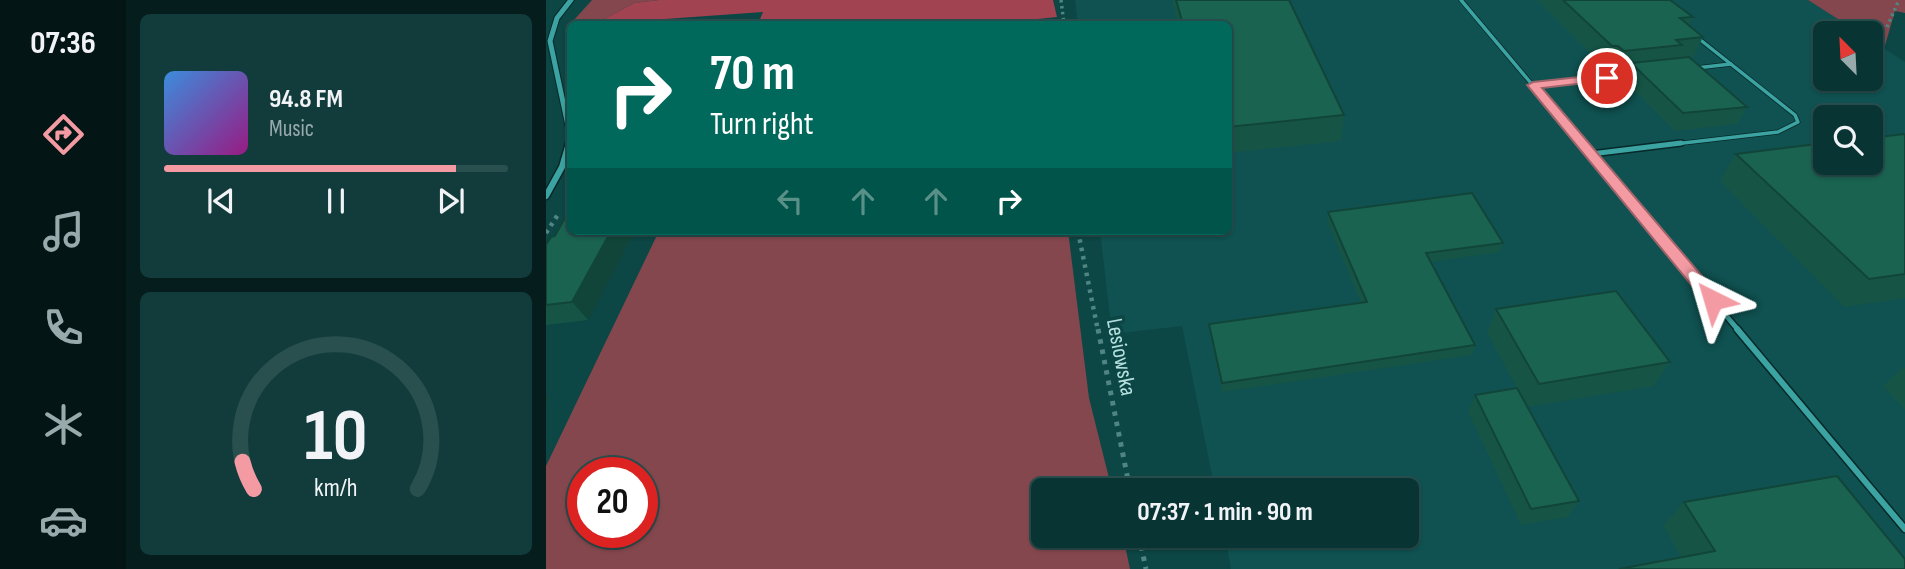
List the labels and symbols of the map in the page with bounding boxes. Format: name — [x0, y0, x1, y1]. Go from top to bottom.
north arrow — [1813, 21, 1883, 91]
pin — [1577, 48, 1637, 108]
position arrow — [1676, 263, 1750, 337]
street label: Lesiowska — [1100, 316, 1142, 398]
speed limit sign: 20 — [567, 457, 658, 548]

